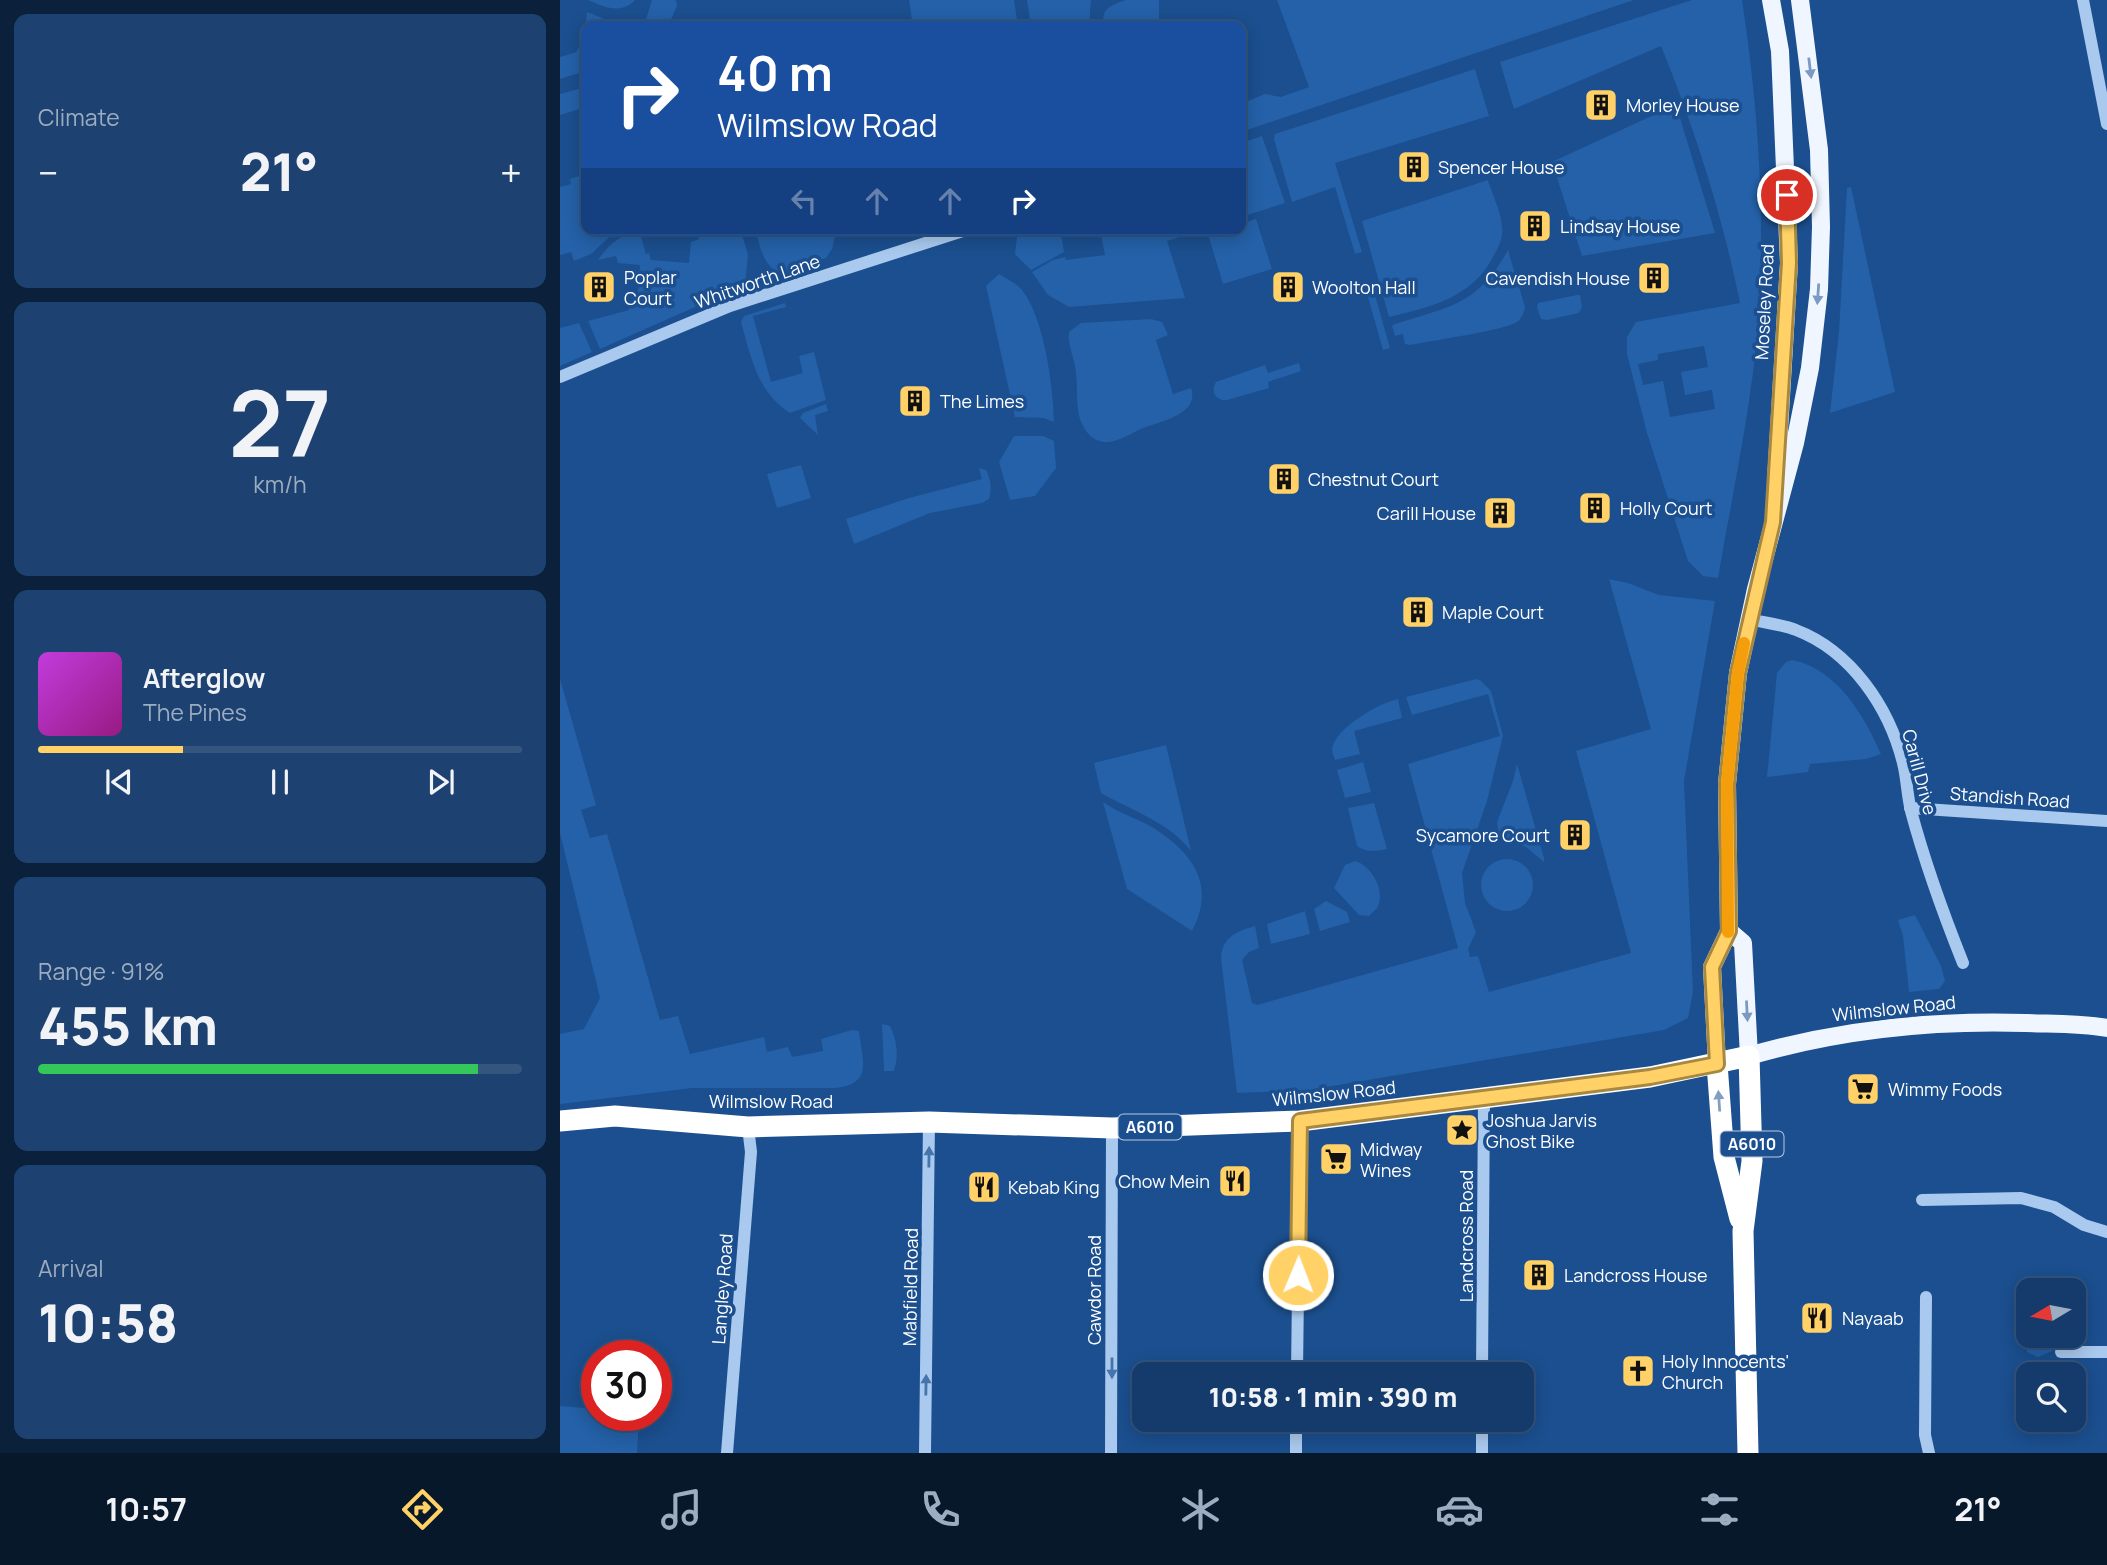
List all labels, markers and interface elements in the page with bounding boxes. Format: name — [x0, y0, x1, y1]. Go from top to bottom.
text: 40 m — [717, 39, 833, 106]
icon: right — [602, 49, 693, 140]
one-way arrow — [1804, 57, 1815, 79]
building icon: Morley House — [1582, 86, 1620, 124]
place label: Morley House — [1626, 93, 1740, 117]
text: Climate — [38, 101, 120, 133]
text: Wilmslow Road — [717, 103, 938, 147]
text: 21° — [240, 136, 319, 207]
text: − — [38, 146, 59, 198]
text: + — [500, 146, 522, 198]
building icon: Spencer House — [1395, 148, 1433, 186]
place label: Spencer House — [1438, 155, 1565, 179]
pin — [1757, 165, 1817, 225]
icon: arrive — [1768, 176, 1806, 214]
icon: left — [785, 182, 823, 220]
icon: ahead — [858, 182, 896, 220]
icon: ahead — [931, 182, 969, 220]
icon: right — [1004, 182, 1042, 220]
building icon: Lindsay House — [1516, 207, 1554, 245]
place label: Lindsay House — [1560, 214, 1680, 238]
street label: Moseley Road — [1749, 243, 1779, 361]
street label: Whitworth Lane — [691, 248, 823, 314]
building icon: Cavendish House — [1635, 259, 1673, 297]
place label: Poplar Court — [624, 265, 677, 310]
place label: Cavendish House — [1486, 266, 1630, 290]
building icon: Poplar Court — [580, 268, 618, 306]
building icon: Woolton Hall — [1269, 268, 1307, 306]
place label: Woolton Hall — [1312, 275, 1416, 299]
one-way arrow — [1812, 284, 1823, 306]
text: 27 — [229, 360, 331, 484]
building icon: The Limes — [896, 382, 934, 420]
place label: The Limes — [940, 389, 1024, 413]
building icon: Chestnut Court — [1265, 460, 1303, 498]
place label: Chestnut Court — [1308, 467, 1439, 491]
text: km/h — [253, 468, 307, 500]
building icon: Holly Court — [1576, 489, 1614, 527]
building icon: Carill House — [1481, 494, 1519, 532]
place label: Holly Court — [1620, 496, 1712, 520]
place label: Carill House — [1377, 501, 1476, 525]
building icon: Maple Court — [1399, 593, 1437, 631]
place label: Maple Court — [1442, 600, 1544, 624]
text: Afterglow — [143, 660, 265, 696]
text: The Pines — [143, 696, 247, 728]
street label: Carill Drive — [1897, 727, 1943, 817]
icon: previous — [100, 763, 138, 801]
icon: pause — [261, 763, 299, 801]
icon: next — [422, 763, 460, 801]
street label: Standish Road — [1949, 781, 2071, 813]
building icon: Sycamore Court — [1556, 816, 1594, 854]
place label: Sycamore Court — [1416, 823, 1550, 847]
text: Range · 91% — [38, 955, 164, 987]
text: 455 km — [38, 990, 218, 1061]
street label: Wilmslow Road — [1831, 990, 1957, 1026]
one-way arrow — [1741, 1000, 1752, 1022]
supermarket icon: Wimmy Foods — [1844, 1070, 1882, 1108]
street label: Wilmslow Road — [1271, 1075, 1397, 1111]
place label: Wimmy Foods — [1888, 1077, 2002, 1101]
street label: Wilmslow Road — [709, 1089, 833, 1113]
one-way arrow — [1713, 1090, 1724, 1112]
place label: Joshua Jarvis Ghost Bike — [1486, 1108, 1597, 1153]
place icon: Joshua Jarvis Ghost Bike — [1443, 1111, 1481, 1149]
road number: A6010 — [1118, 1114, 1182, 1140]
road number: A6010 — [1720, 1132, 1784, 1156]
place label: Midway Wines — [1360, 1137, 1423, 1182]
supermarket icon: Midway Wines — [1317, 1140, 1355, 1178]
one-way arrow — [923, 1146, 935, 1168]
restaurant icon: Chow Mein — [1216, 1162, 1254, 1200]
restaurant icon: Kebab King — [965, 1168, 1003, 1206]
place label: Chow Mein — [1118, 1169, 1210, 1193]
street label: Landcross Road — [1454, 1170, 1478, 1302]
place label: Kebab King — [1008, 1175, 1100, 1199]
street label: Mabfield Road — [897, 1228, 923, 1346]
street label: Langley Road — [706, 1233, 738, 1345]
street label: Cawdor Road — [1082, 1235, 1106, 1345]
position arrow — [1261, 1238, 1335, 1312]
text: Arrival — [38, 1252, 104, 1284]
building icon: Landcross House — [1520, 1256, 1558, 1294]
place label: Landcross House — [1564, 1263, 1707, 1287]
north arrow — [2016, 1278, 2086, 1348]
map controls — [2016, 1278, 2086, 1432]
text: 10:58 — [38, 1287, 178, 1358]
restaurant icon: Nayaab — [1798, 1299, 1836, 1337]
place label: Nayaab — [1842, 1306, 1904, 1330]
speed limit sign: 30 — [581, 1340, 672, 1431]
place label: Holy Innocents' Church — [1662, 1349, 1789, 1394]
church icon: Holy Innocents' Church — [1619, 1352, 1657, 1390]
one-way arrow — [1106, 1357, 1118, 1379]
button: search — [2016, 1362, 2086, 1432]
one-way arrow — [920, 1374, 932, 1396]
text: 10:58 · 1 min · 390 m — [1209, 1379, 1457, 1415]
icon: directions — [398, 1485, 447, 1534]
icon: music — [657, 1485, 706, 1534]
icon: phone — [916, 1485, 965, 1534]
icon: climate — [1176, 1485, 1225, 1534]
icon: car — [1435, 1485, 1484, 1534]
icon: filters — [1695, 1485, 1744, 1534]
text: 10:57 — [105, 1487, 187, 1531]
text: 21° — [1954, 1487, 2002, 1531]

